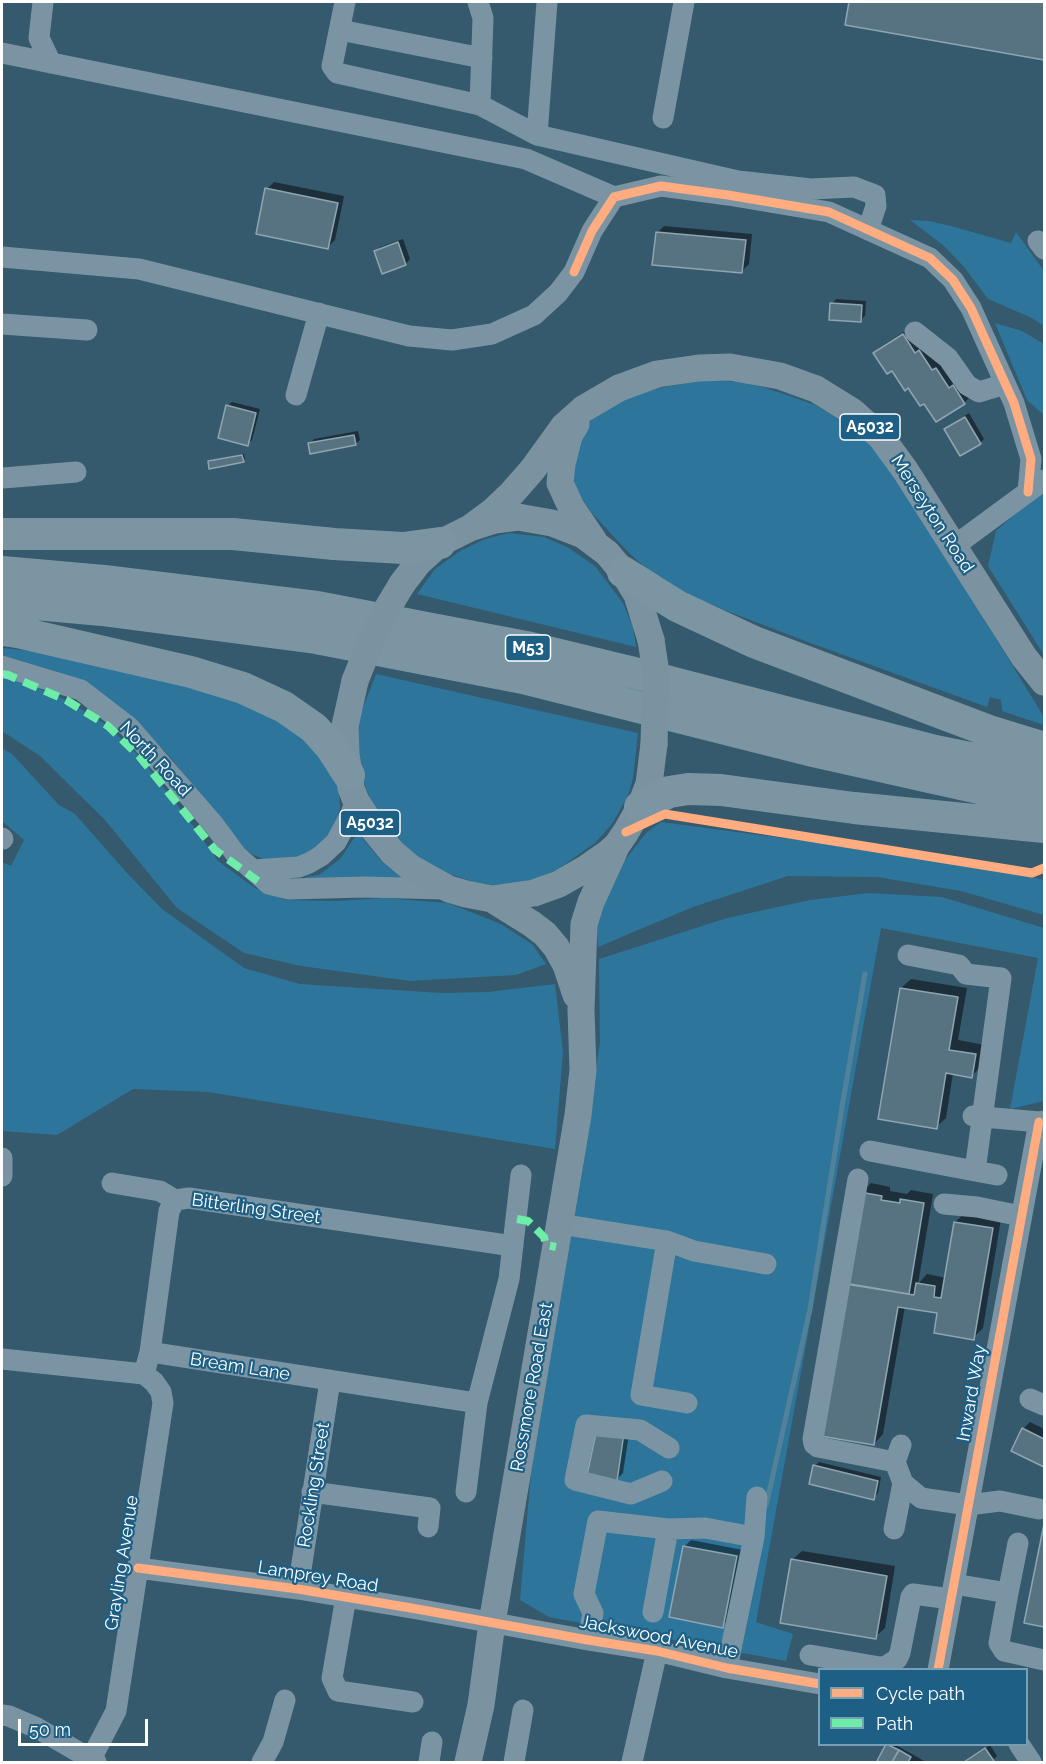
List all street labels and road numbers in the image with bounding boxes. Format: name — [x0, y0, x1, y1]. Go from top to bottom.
road number: A5032 — [840, 414, 900, 440]
street label: Merseyton Road — [886, 451, 978, 577]
road number: M53 — [506, 635, 550, 661]
street label: North Road — [115, 717, 195, 801]
road number: A5032 — [340, 810, 400, 836]
street label: Bitterling Street — [190, 1189, 322, 1229]
street label: Rossmore Road East — [506, 1301, 558, 1473]
street label: Inward Way — [953, 1343, 991, 1443]
street label: Bream Lane — [188, 1348, 292, 1386]
street label: Rockling Street — [293, 1421, 335, 1549]
street label: Grayling Avenue — [101, 1494, 143, 1632]
street label: Lamprey Road — [256, 1557, 380, 1597]
street label: Jackswood Avenue — [578, 1611, 740, 1663]

